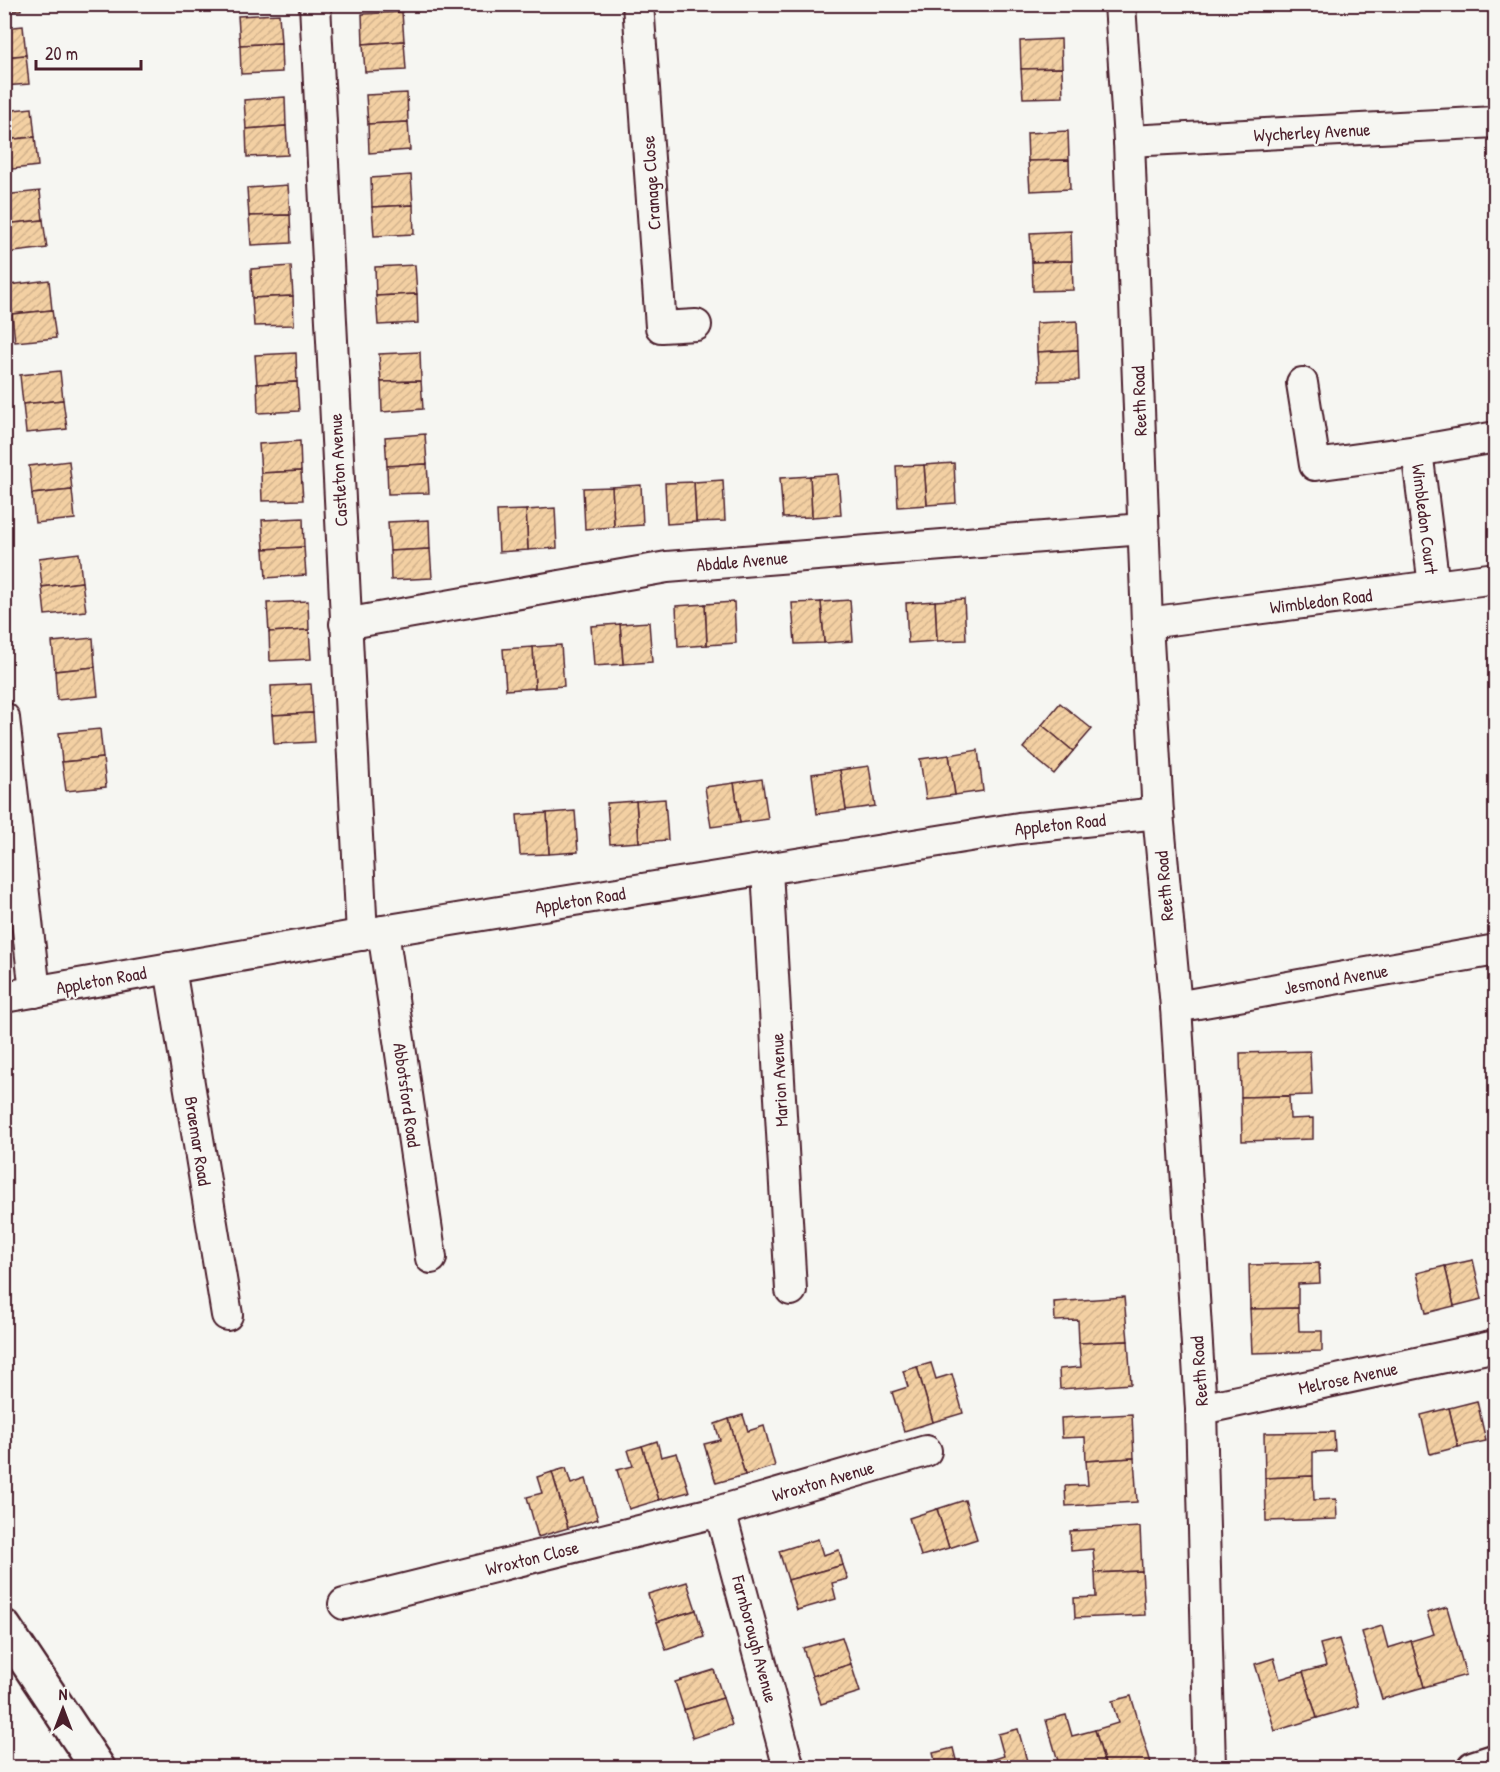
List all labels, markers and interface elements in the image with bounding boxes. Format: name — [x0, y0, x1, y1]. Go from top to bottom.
scale bar — [36, 33, 141, 71]
text: 20 m — [45, 41, 78, 66]
street label: Wycherley Avenue — [1253, 116, 1371, 148]
street label: Cranage Close — [635, 135, 667, 231]
street label: Reeth Road — [1125, 366, 1153, 436]
street label: Castleton Avenue — [323, 413, 353, 527]
street label: Wimbledon Court — [1406, 463, 1444, 576]
street label: Abdale Avenue — [695, 545, 789, 577]
street label: Wimbledon Road — [1268, 582, 1374, 620]
street label: Appleton Road — [1013, 807, 1107, 841]
street label: Reeth Road — [1149, 850, 1179, 922]
street label: Appleton Road — [533, 881, 627, 919]
street label: Jesmond Avenue — [1282, 958, 1390, 1000]
street label: Appleton Road — [54, 960, 148, 1000]
street label: Marion Avenue — [764, 1032, 794, 1128]
street label: Abbotsford Road — [387, 1041, 427, 1149]
street label: Braemar Road — [179, 1095, 217, 1187]
street label: Reeth Road — [1184, 1335, 1214, 1407]
street label: Melrose Avenue — [1296, 1355, 1400, 1401]
street label: Wroxton Avenue — [769, 1455, 877, 1507]
street label: Wroxton Close — [483, 1534, 581, 1582]
street label: Farnborough Avenue — [726, 1572, 784, 1705]
north arrow — [33, 1679, 93, 1739]
text: N — [59, 1683, 68, 1705]

